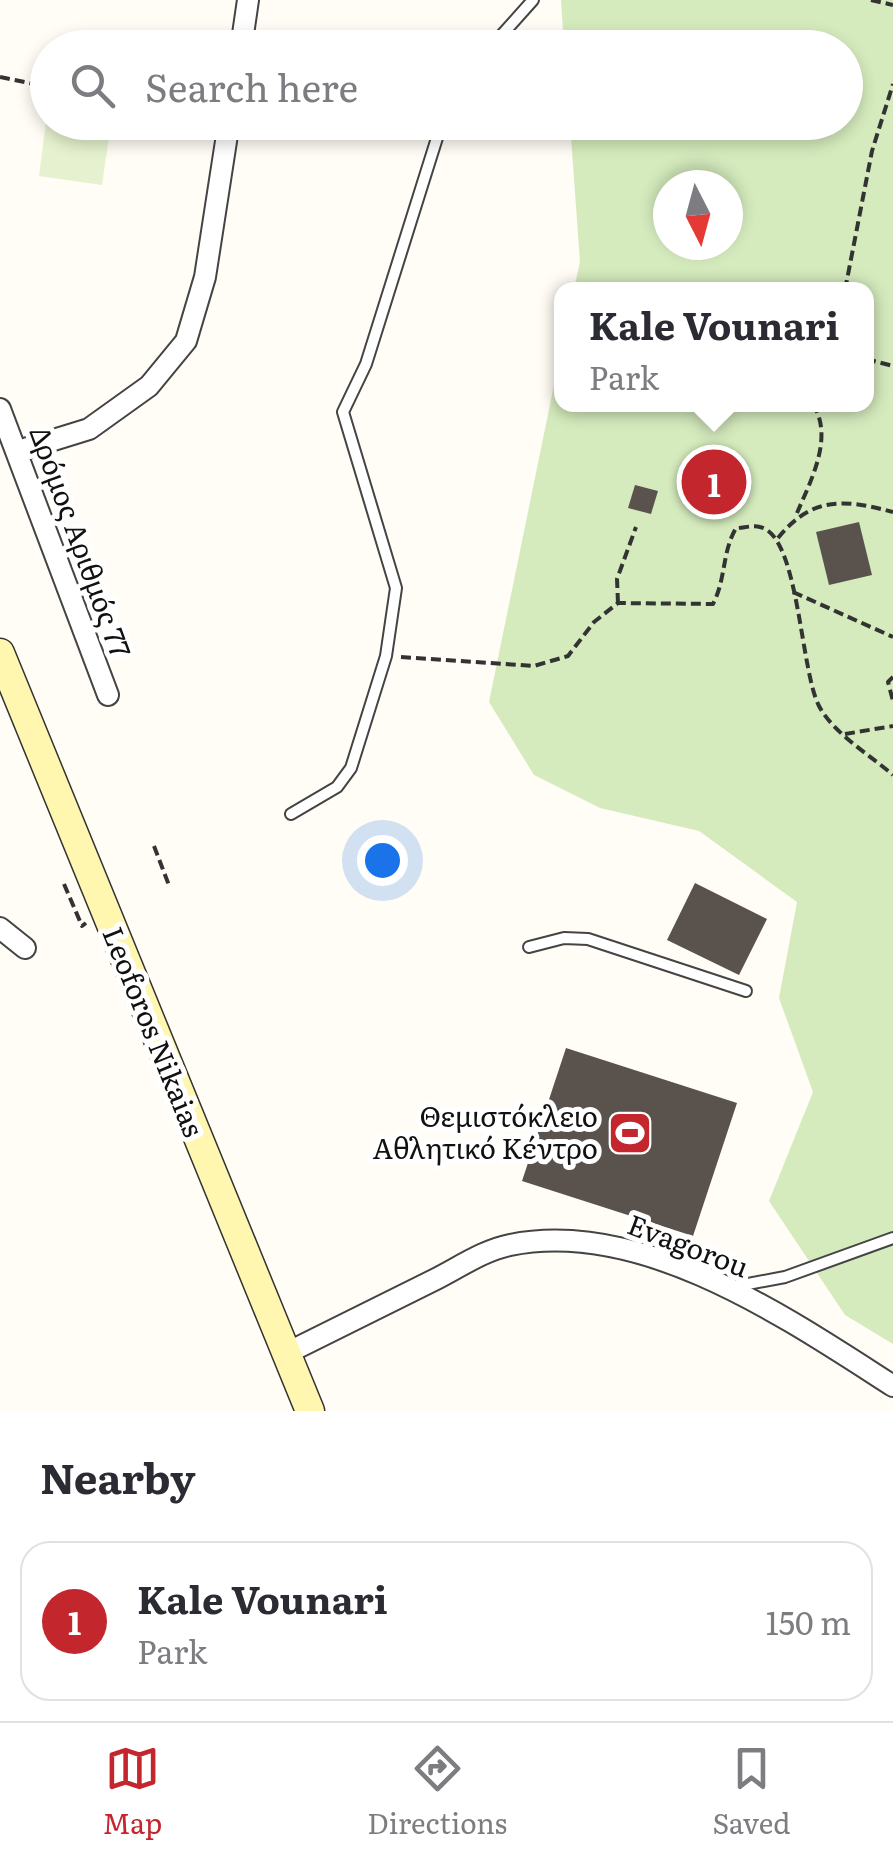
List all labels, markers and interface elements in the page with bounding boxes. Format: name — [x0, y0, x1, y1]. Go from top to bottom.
search box — [30, 30, 863, 140]
text: Search here — [145, 57, 358, 114]
icon: search — [65, 58, 120, 113]
north arrow — [653, 170, 743, 260]
popup — [554, 282, 874, 412]
text: Kale Vounari — [589, 295, 839, 352]
text: Park — [589, 352, 659, 400]
street label: Δρόμος Αριθμός 77 — [20, 420, 143, 663]
pin: 1 — [682, 444, 746, 520]
your location — [357, 835, 408, 886]
street label: Leoforos Nikaias — [94, 920, 216, 1143]
place label: Θεμιστόκλειο Αθλητικό Κέντρο — [373, 1094, 598, 1168]
sports icon: Θεμιστόκλειο Αθλητικό Κέντρο — [607, 1110, 653, 1156]
street label: Evagorou — [622, 1202, 755, 1286]
text: Nearby — [40, 1445, 196, 1507]
text: Kale Vounari — [137, 1569, 388, 1626]
text: 1 — [68, 1597, 81, 1645]
text: 150 m — [766, 1597, 851, 1645]
text: Park — [137, 1626, 207, 1674]
tab: Map — [103, 1741, 162, 1843]
tab: Directions — [367, 1741, 507, 1843]
tab: Saved — [712, 1741, 790, 1843]

